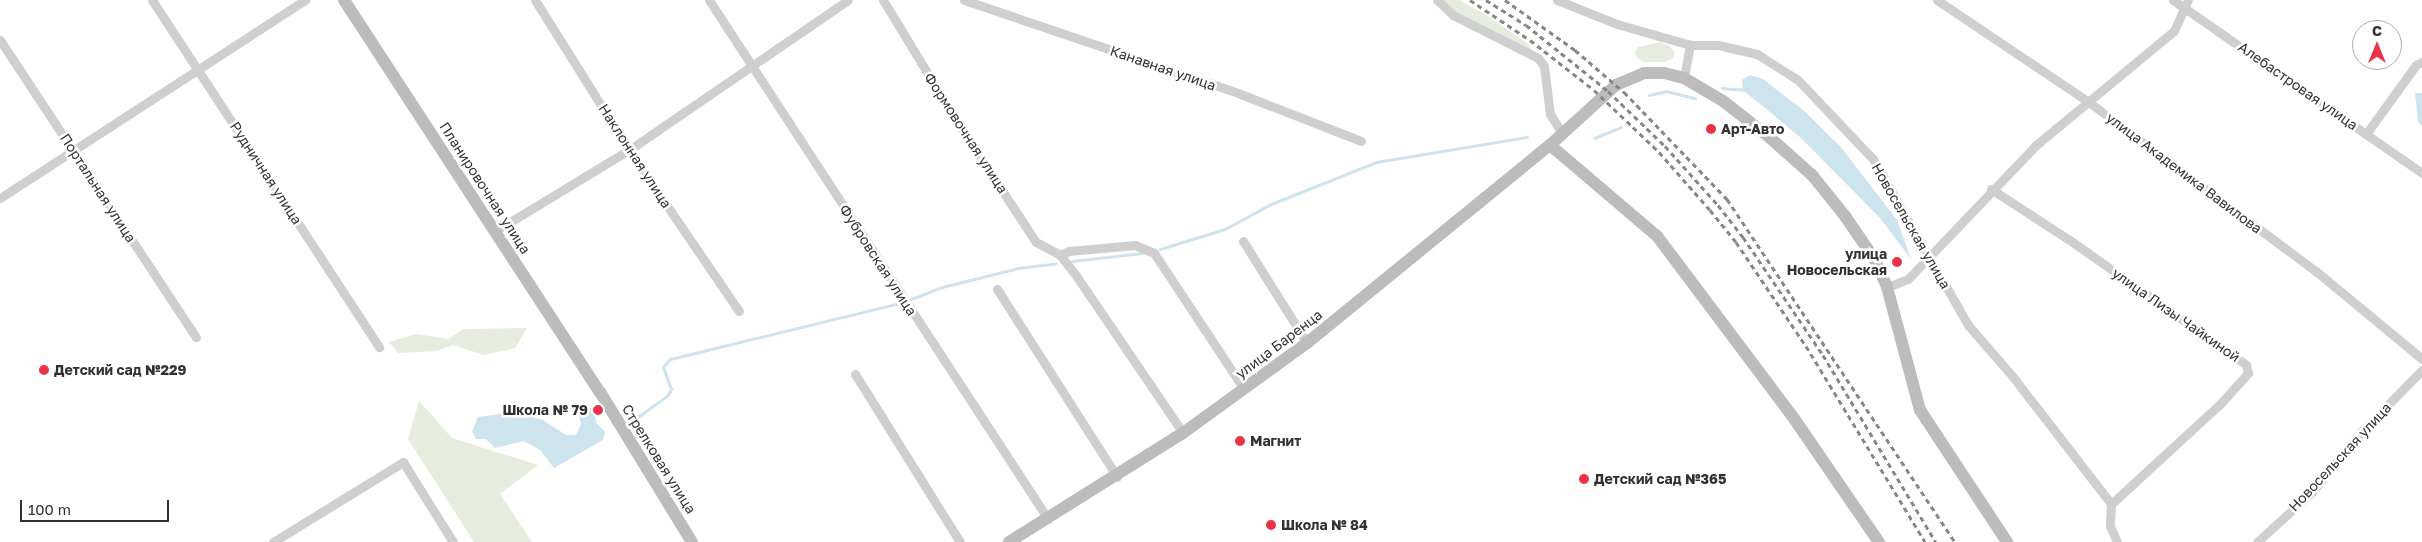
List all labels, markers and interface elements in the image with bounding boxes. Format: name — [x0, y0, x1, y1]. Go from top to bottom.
north arrow — [2352, 20, 2402, 70]
text: С — [2372, 22, 2382, 39]
street label: Алебастровая улица — [2235, 38, 2361, 134]
street label: Канавная улица — [1108, 42, 1218, 94]
street label: Формовочная улица — [921, 69, 1011, 197]
street label: Наклонная улица — [595, 101, 675, 211]
street label: улица Академика Вавилова — [2103, 109, 2265, 237]
street label: Рудничная улица — [227, 118, 305, 228]
street label: Планировочная улица — [436, 119, 534, 257]
place label: Арт-Авто — [1721, 121, 1785, 137]
marker: Арт-Авто — [1705, 123, 1717, 135]
street label: Портальная улица — [57, 130, 139, 246]
street label: Новосельская улица — [1868, 160, 1954, 292]
street label: Фубровская улица — [836, 201, 920, 319]
place label: улица Новосельская — [1787, 246, 1887, 278]
marker: улица Новосельская — [1891, 256, 1903, 268]
street label: улица Лизы Чайкиной — [2109, 265, 2243, 365]
street label: улица Баренца — [1233, 306, 1325, 382]
place label: Детский сад №229 — [54, 362, 186, 378]
marker: Детский сад №229 — [38, 364, 50, 376]
street label: Новосельская улица — [2285, 399, 2395, 515]
street label: Стрелковая улица — [619, 401, 699, 517]
place label: Школа № 79 — [502, 402, 588, 418]
marker: Школа № 79 — [592, 404, 604, 416]
place label: Магнит — [1250, 433, 1301, 449]
marker: Магнит — [1234, 435, 1246, 447]
place label: Детский сад №365 — [1594, 471, 1726, 487]
marker: Детский сад №365 — [1578, 473, 1590, 485]
scale bar — [22, 490, 171, 522]
text: 100 m — [28, 500, 71, 518]
place label: Школа № 84 — [1281, 517, 1368, 533]
marker: Школа № 84 — [1265, 519, 1277, 531]

